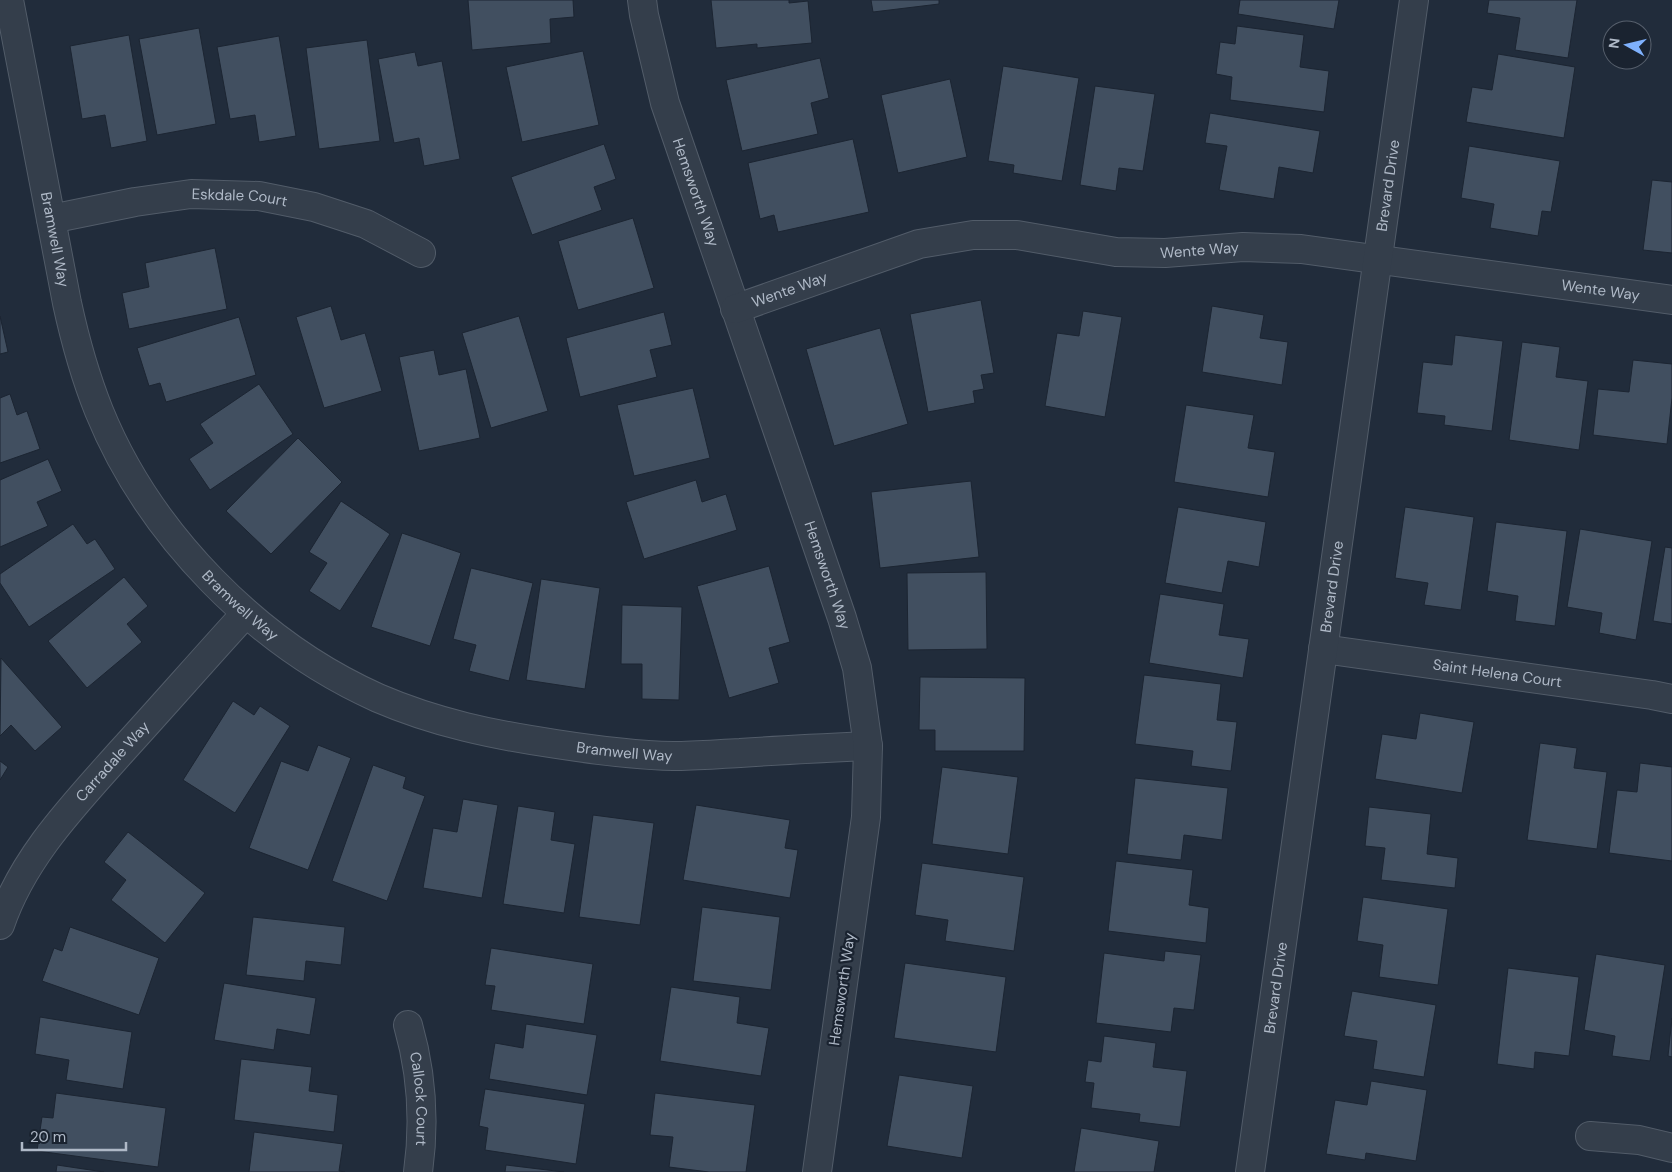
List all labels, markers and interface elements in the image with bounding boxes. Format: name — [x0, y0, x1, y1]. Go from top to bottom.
north arrow — [1602, 20, 1652, 70]
text: N — [1605, 37, 1624, 50]
street label: Hemsworth Way — [668, 135, 724, 250]
street label: Brevard Drive — [1372, 138, 1404, 233]
street label: Eskdale Court — [191, 184, 289, 211]
street label: Bramwell Way — [36, 190, 74, 290]
street label: Wente Way — [1159, 237, 1240, 263]
street label: Wente Way — [749, 267, 831, 312]
street label: Wente Way — [1560, 275, 1642, 306]
street label: Hemsworth Way — [799, 518, 855, 633]
street label: Brevard Drive — [1316, 540, 1348, 634]
street label: Bramwell Way — [197, 566, 283, 646]
street label: Saint Helena Court — [1431, 654, 1563, 692]
street label: Carradale Way — [71, 716, 155, 806]
street label: Bramwell Way — [575, 737, 673, 766]
street label: Hemsworth Way — [824, 931, 860, 1047]
street label: Brevard Drive — [1259, 941, 1292, 1035]
street label: Callock Court — [405, 1050, 432, 1147]
scale bar — [22, 1120, 126, 1152]
text: 20 m — [30, 1127, 66, 1147]

